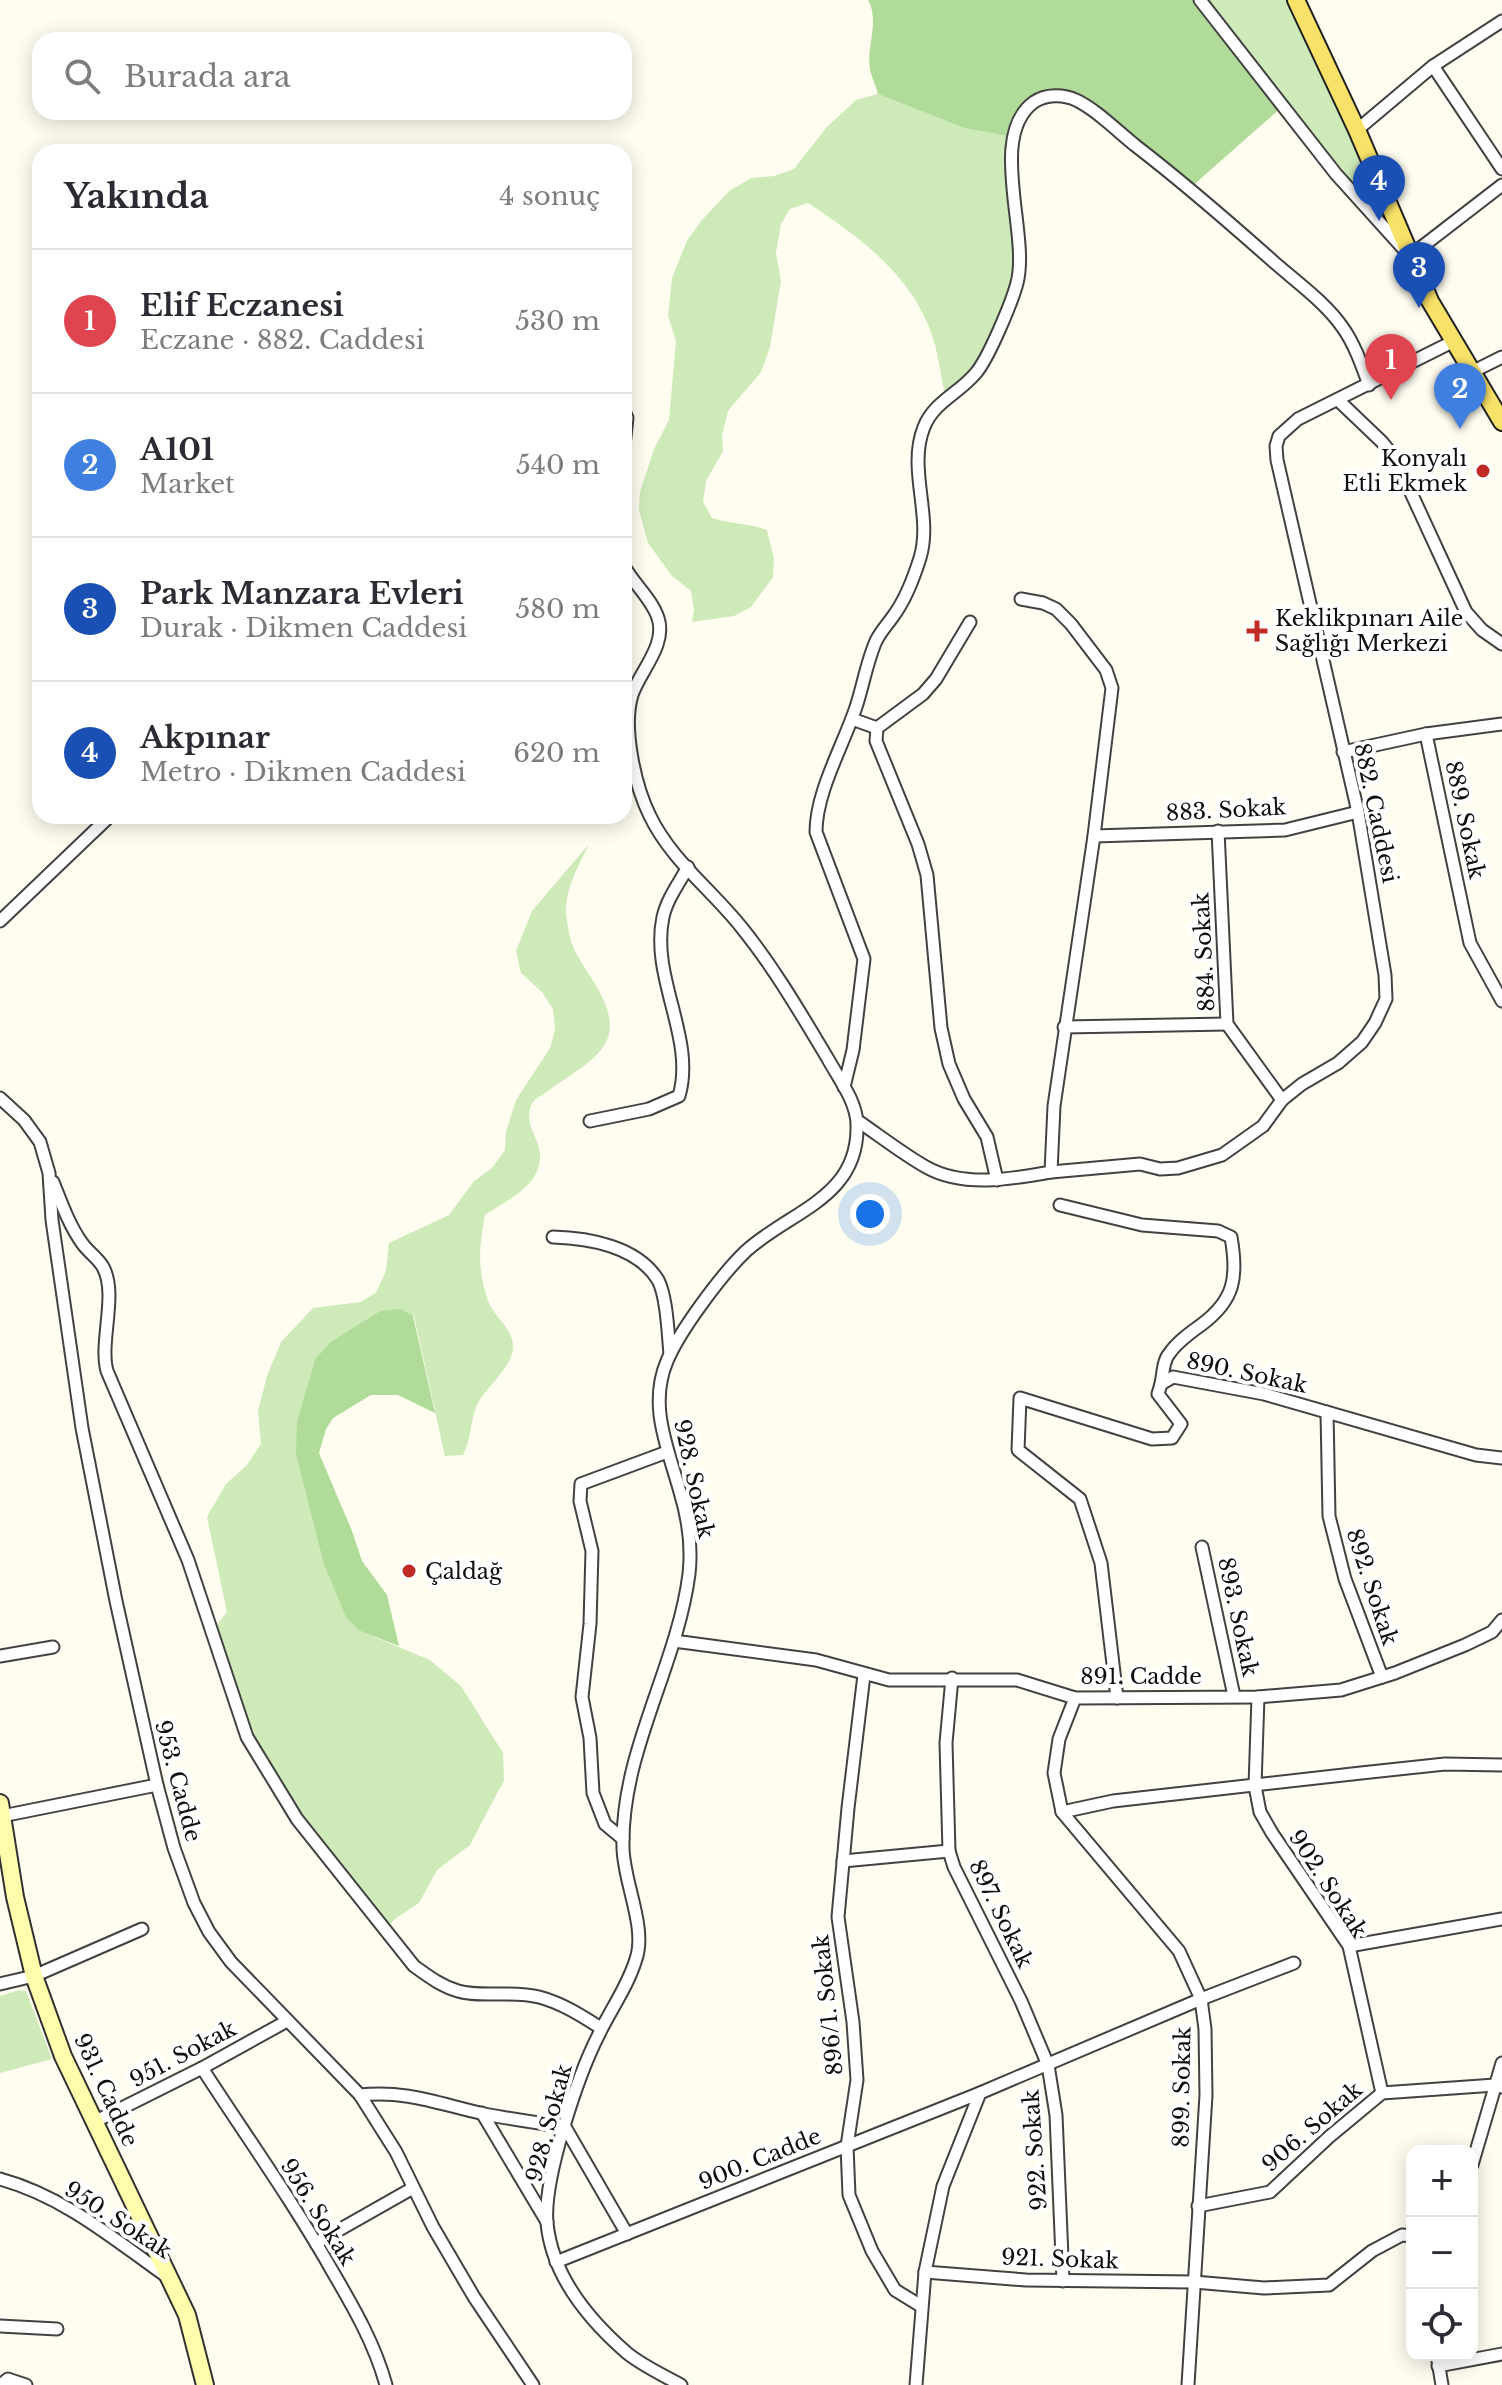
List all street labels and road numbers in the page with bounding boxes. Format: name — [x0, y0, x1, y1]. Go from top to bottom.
street label: 882. Caddesi — [1348, 741, 1404, 886]
street label: 889. Sokak — [1439, 758, 1491, 882]
street label: 883. Sokak — [1165, 793, 1287, 827]
street label: 884. Sokak — [1187, 891, 1221, 1012]
street label: 890. Sokak — [1184, 1347, 1310, 1399]
street label: 928. Sokak — [668, 1417, 720, 1541]
street label: 892. Sokak — [1340, 1525, 1404, 1649]
street label: 893. Sokak — [1212, 1555, 1264, 1679]
street label: 891. Cadde — [1080, 1663, 1202, 1690]
street label: 953. Cadde — [149, 1717, 207, 1845]
street label: 902. Sokak — [1283, 1825, 1373, 1943]
street label: 897. Sokak — [963, 1855, 1039, 1973]
street label: 896/1. Sokak — [807, 1933, 849, 2077]
street label: 951. Sokak — [125, 2015, 241, 2093]
street label: 899. Sokak — [1167, 2026, 1197, 2148]
street label: 931. Cadde — [68, 2029, 144, 2151]
street label: 928. Sokak — [520, 2061, 578, 2185]
street label: 906. Sokak — [1256, 2076, 1368, 2178]
street label: 922. Sokak — [1017, 2088, 1053, 2211]
street label: 900. Cadde — [695, 2122, 825, 2196]
street label: 956. Sokak — [275, 2154, 362, 2271]
street label: 950. Sokak — [60, 2175, 177, 2265]
street label: 921. Sokak — [1001, 2243, 1120, 2275]

